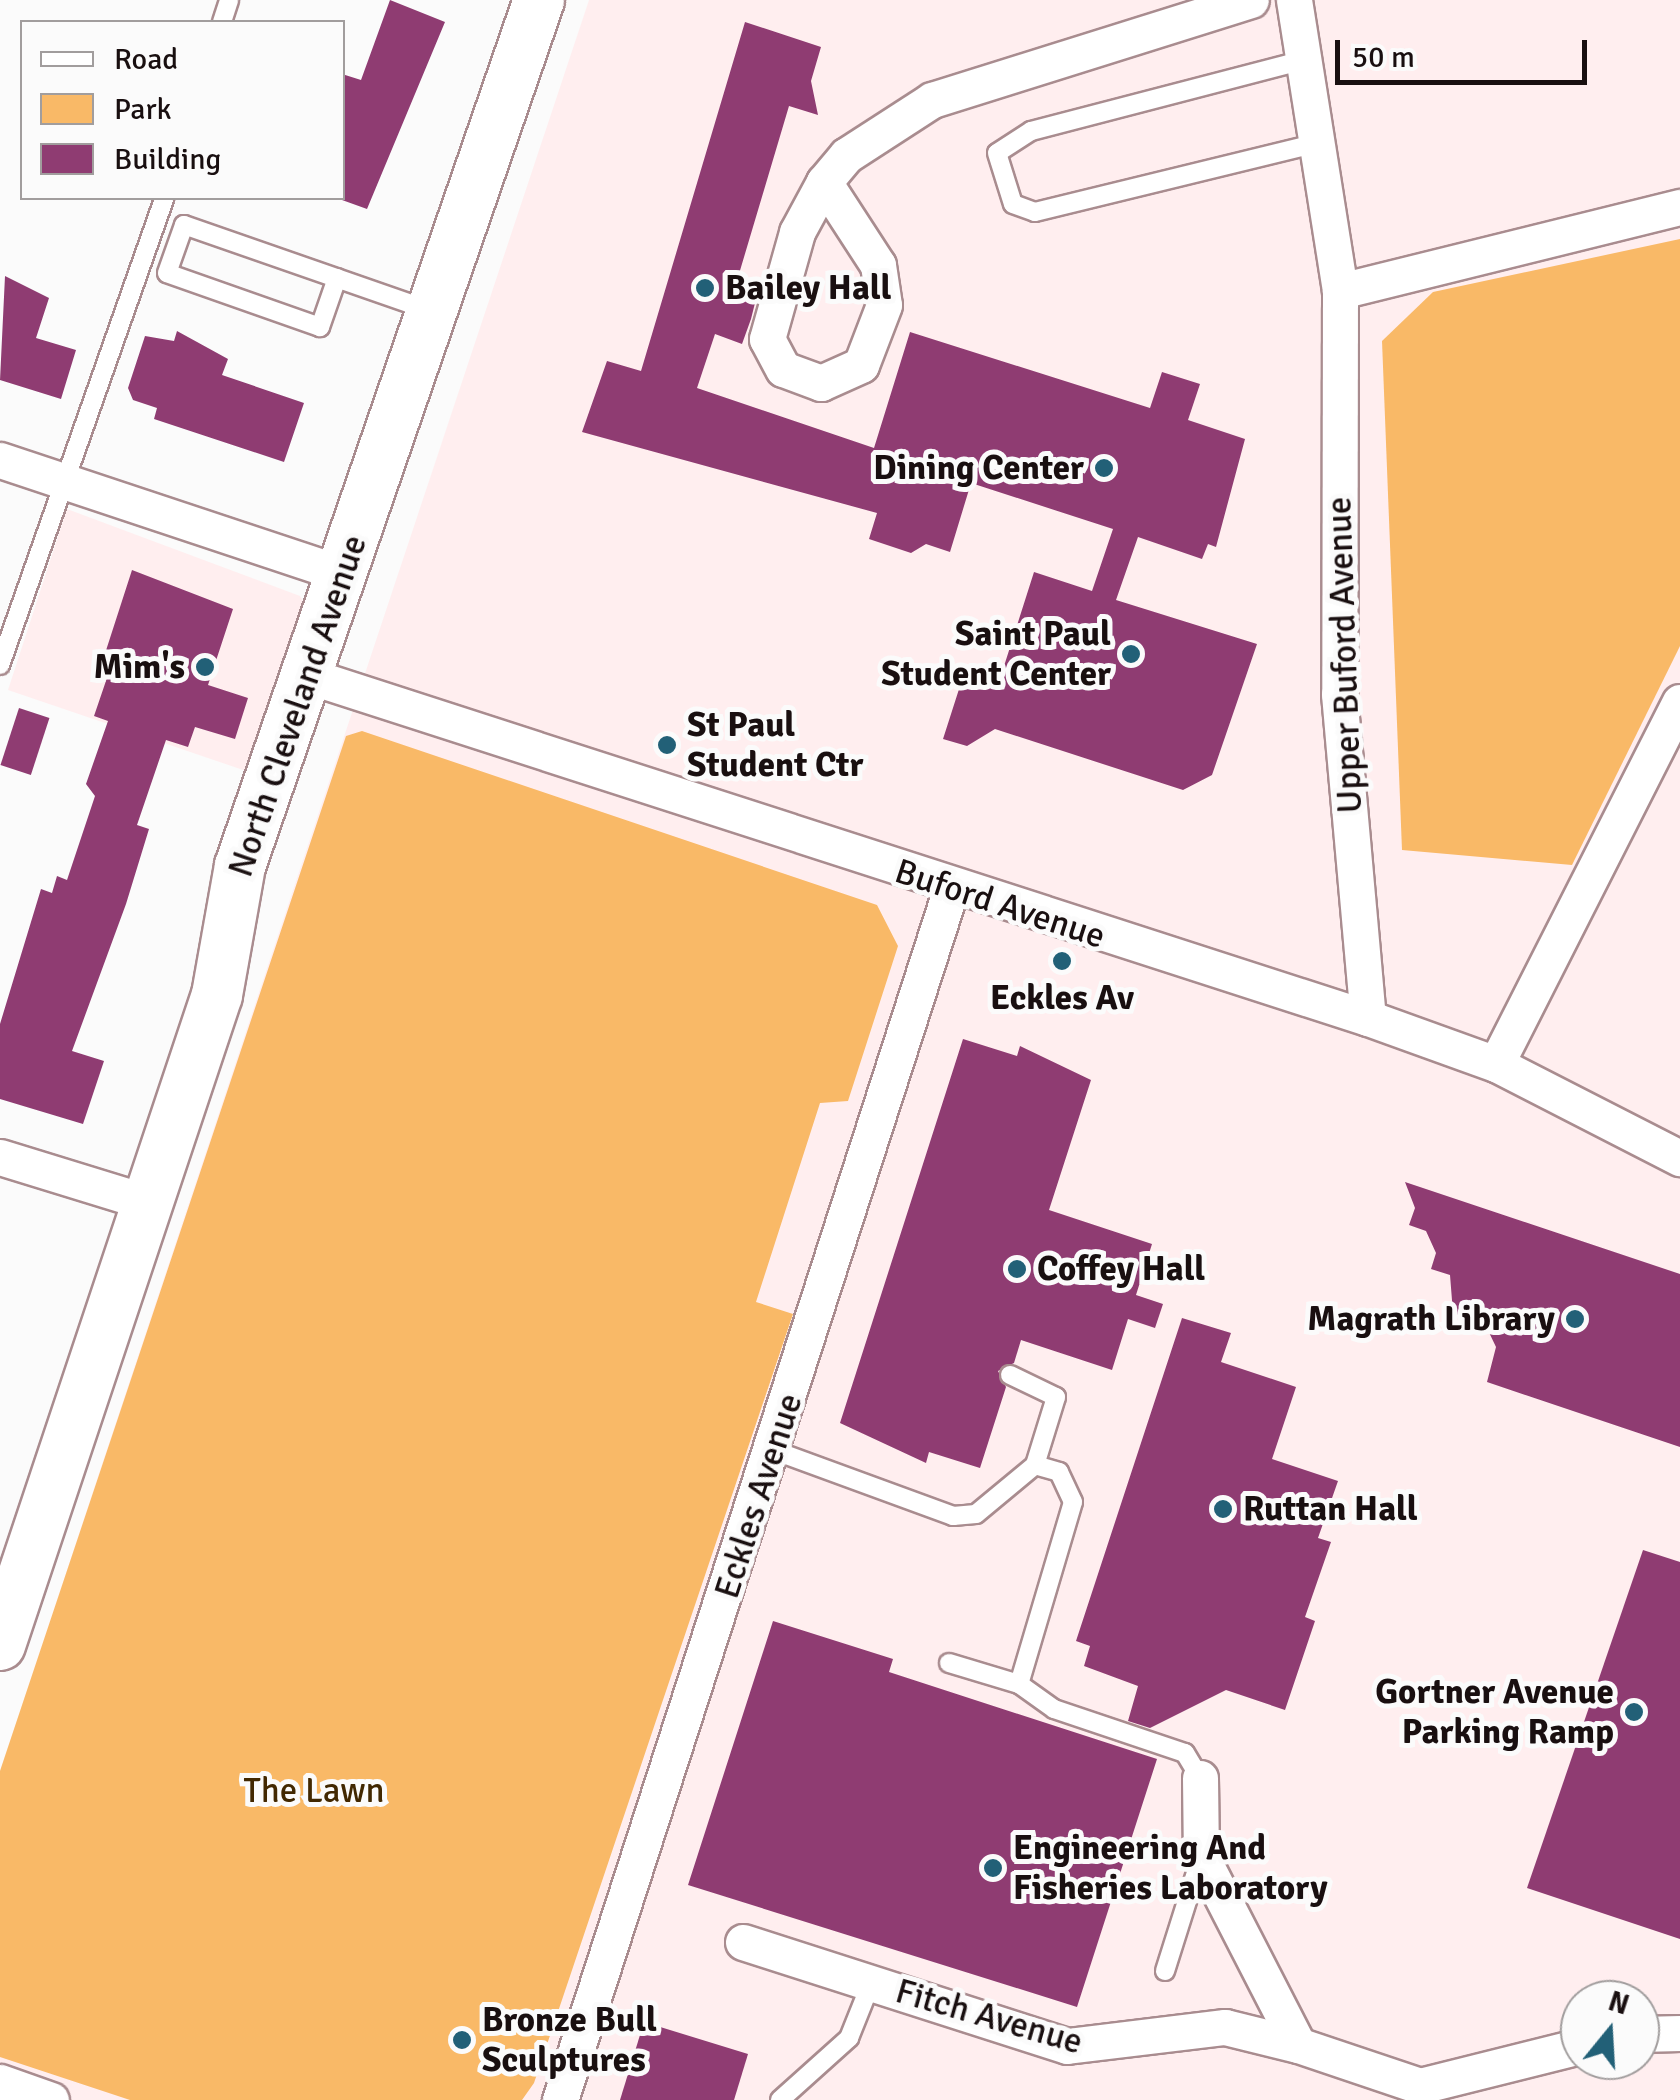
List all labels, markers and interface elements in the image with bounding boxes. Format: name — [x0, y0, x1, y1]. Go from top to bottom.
legend — [20, 20, 345, 200]
scale bar — [1340, 20, 1592, 82]
text: 50 m — [1352, 39, 1415, 76]
text: Road — [114, 41, 178, 78]
text: Park — [114, 91, 172, 128]
text: Building — [114, 141, 221, 178]
place label: Bailey Hall — [725, 267, 891, 309]
marker: Bailey Hall — [694, 277, 716, 299]
place label: Dining Center — [873, 447, 1084, 489]
marker: Dining Center — [1093, 457, 1115, 479]
street label: Upper Buford Avenue — [1318, 496, 1372, 814]
street label: North Cleveland Avenue — [220, 530, 376, 882]
place label: Saint Paul Student Center — [881, 613, 1111, 695]
marker: Saint Paul Student Center — [1120, 643, 1142, 665]
place label: Mim's — [94, 646, 185, 688]
marker: Mim's — [194, 656, 216, 678]
place label: St Paul Student Ctr — [687, 704, 863, 786]
marker: St Paul Student Ctr — [656, 734, 678, 756]
street label: Buford Avenue — [890, 850, 1110, 958]
marker: Eckles Av — [1051, 950, 1073, 972]
place label: Eckles Av — [990, 977, 1134, 1019]
place label: Coffey Hall — [1037, 1248, 1205, 1290]
marker: Coffey Hall — [1006, 1258, 1028, 1280]
place label: Magrath Library — [1307, 1298, 1555, 1340]
marker: Magrath Library — [1564, 1308, 1586, 1330]
street label: Eckles Avenue — [706, 1388, 812, 1604]
place label: Ruttan Hall — [1243, 1488, 1418, 1530]
marker: Ruttan Hall — [1212, 1498, 1234, 1520]
place label: Gortner Avenue Parking Ramp — [1375, 1671, 1614, 1753]
marker: Gortner Avenue Parking Ramp — [1623, 1701, 1645, 1723]
park label: The Lawn — [243, 1770, 385, 1812]
place label: Engineering And Fisheries Laboratory — [1013, 1827, 1328, 1909]
marker: Engineering And Fisheries Laboratory — [982, 1857, 1004, 1879]
street label: Fitch Avenue — [891, 1970, 1087, 2064]
north arrow — [1560, 1980, 1660, 2080]
text: N — [1604, 1984, 1633, 2023]
place label: Bronze Bull Sculptures — [482, 1999, 657, 2081]
marker: Bronze Bull Sculptures — [451, 2029, 473, 2051]

